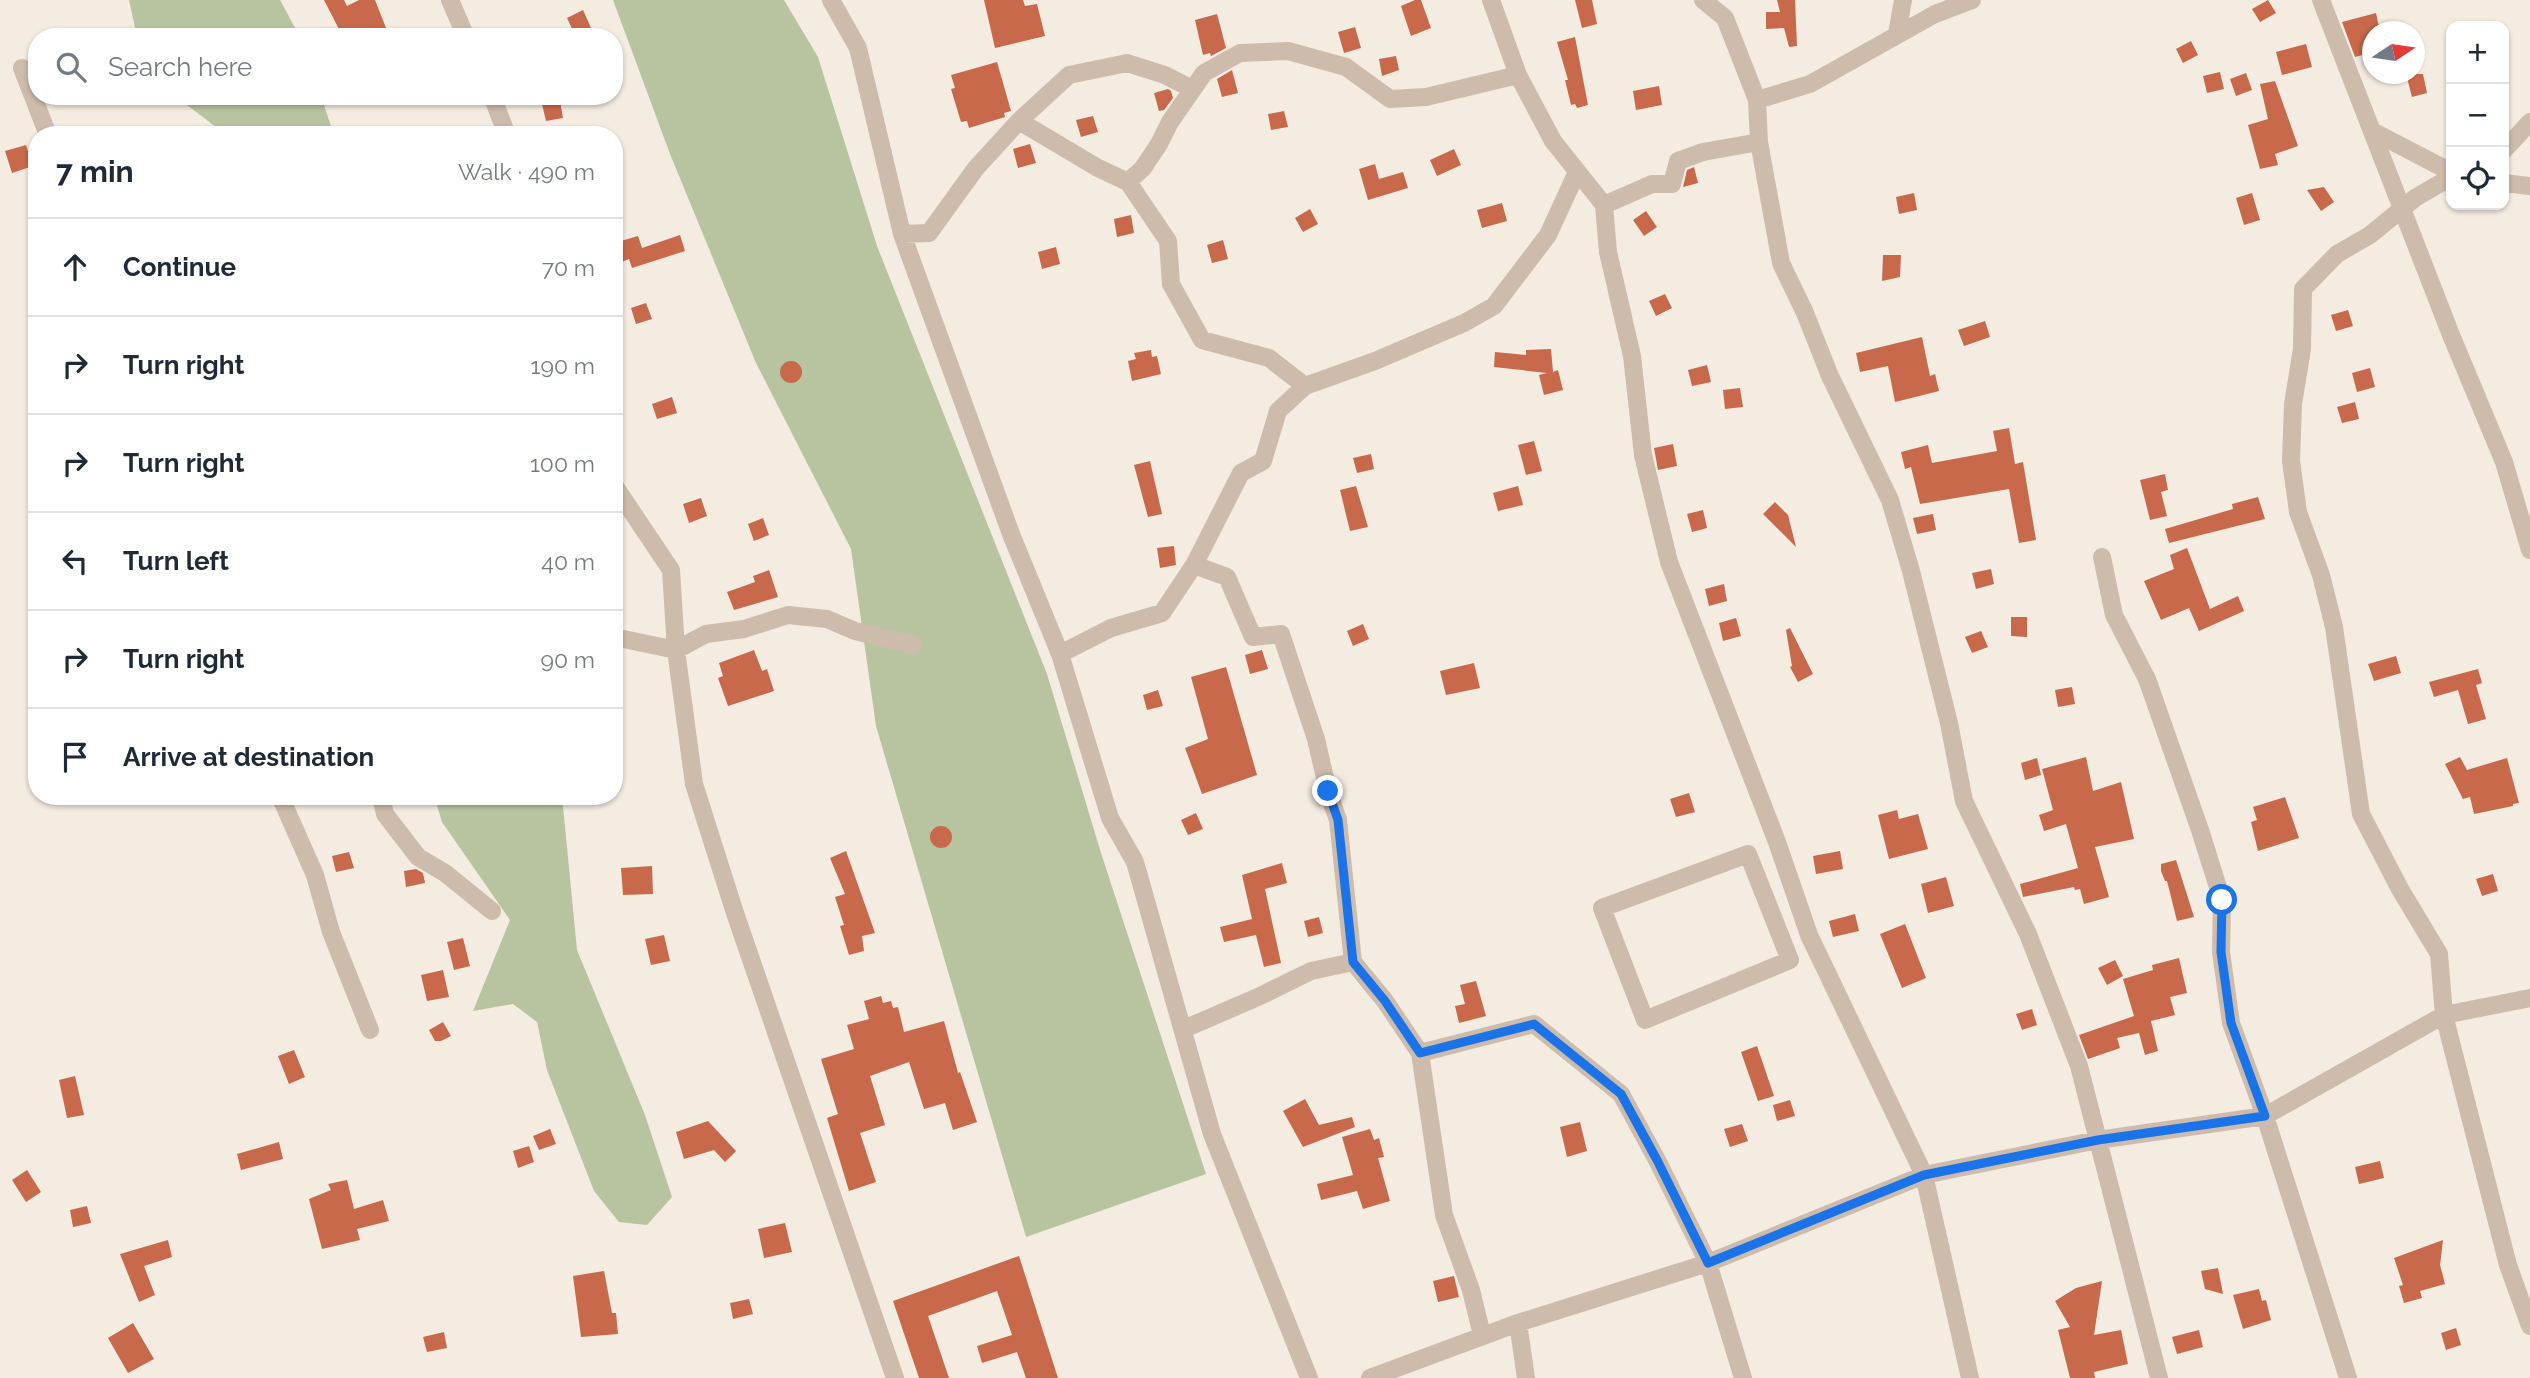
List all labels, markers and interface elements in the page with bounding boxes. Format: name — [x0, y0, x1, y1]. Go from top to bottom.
north arrow — [2362, 21, 2425, 84]
map controls — [2446, 21, 2509, 210]
button: + — [2446, 21, 2509, 84]
search box — [28, 28, 623, 105]
icon: search — [52, 48, 90, 86]
text: Search here — [108, 52, 252, 82]
button: − — [2446, 84, 2509, 147]
button: locate — [2446, 147, 2509, 210]
text: 7 min — [56, 154, 134, 189]
text: Walk · 490 m — [458, 158, 595, 185]
icon: ahead — [56, 248, 94, 286]
text: Continue — [123, 252, 236, 282]
text: 70 m — [542, 254, 595, 281]
icon: right — [56, 346, 94, 384]
text: Turn right — [123, 350, 244, 380]
text: 190 m — [531, 352, 595, 379]
icon: right — [56, 444, 94, 482]
text: Turn right — [123, 448, 244, 478]
text: 100 m — [530, 450, 595, 477]
icon: left — [56, 542, 94, 580]
text: Turn left — [123, 546, 229, 576]
text: 40 m — [541, 548, 595, 575]
icon: right — [56, 640, 94, 678]
text: Turn right — [123, 644, 244, 674]
text: 90 m — [540, 646, 595, 673]
icon: arrive — [56, 738, 94, 776]
text: Arrive at destination — [123, 742, 374, 772]
route end — [1312, 775, 1343, 806]
route start — [2206, 884, 2237, 915]

